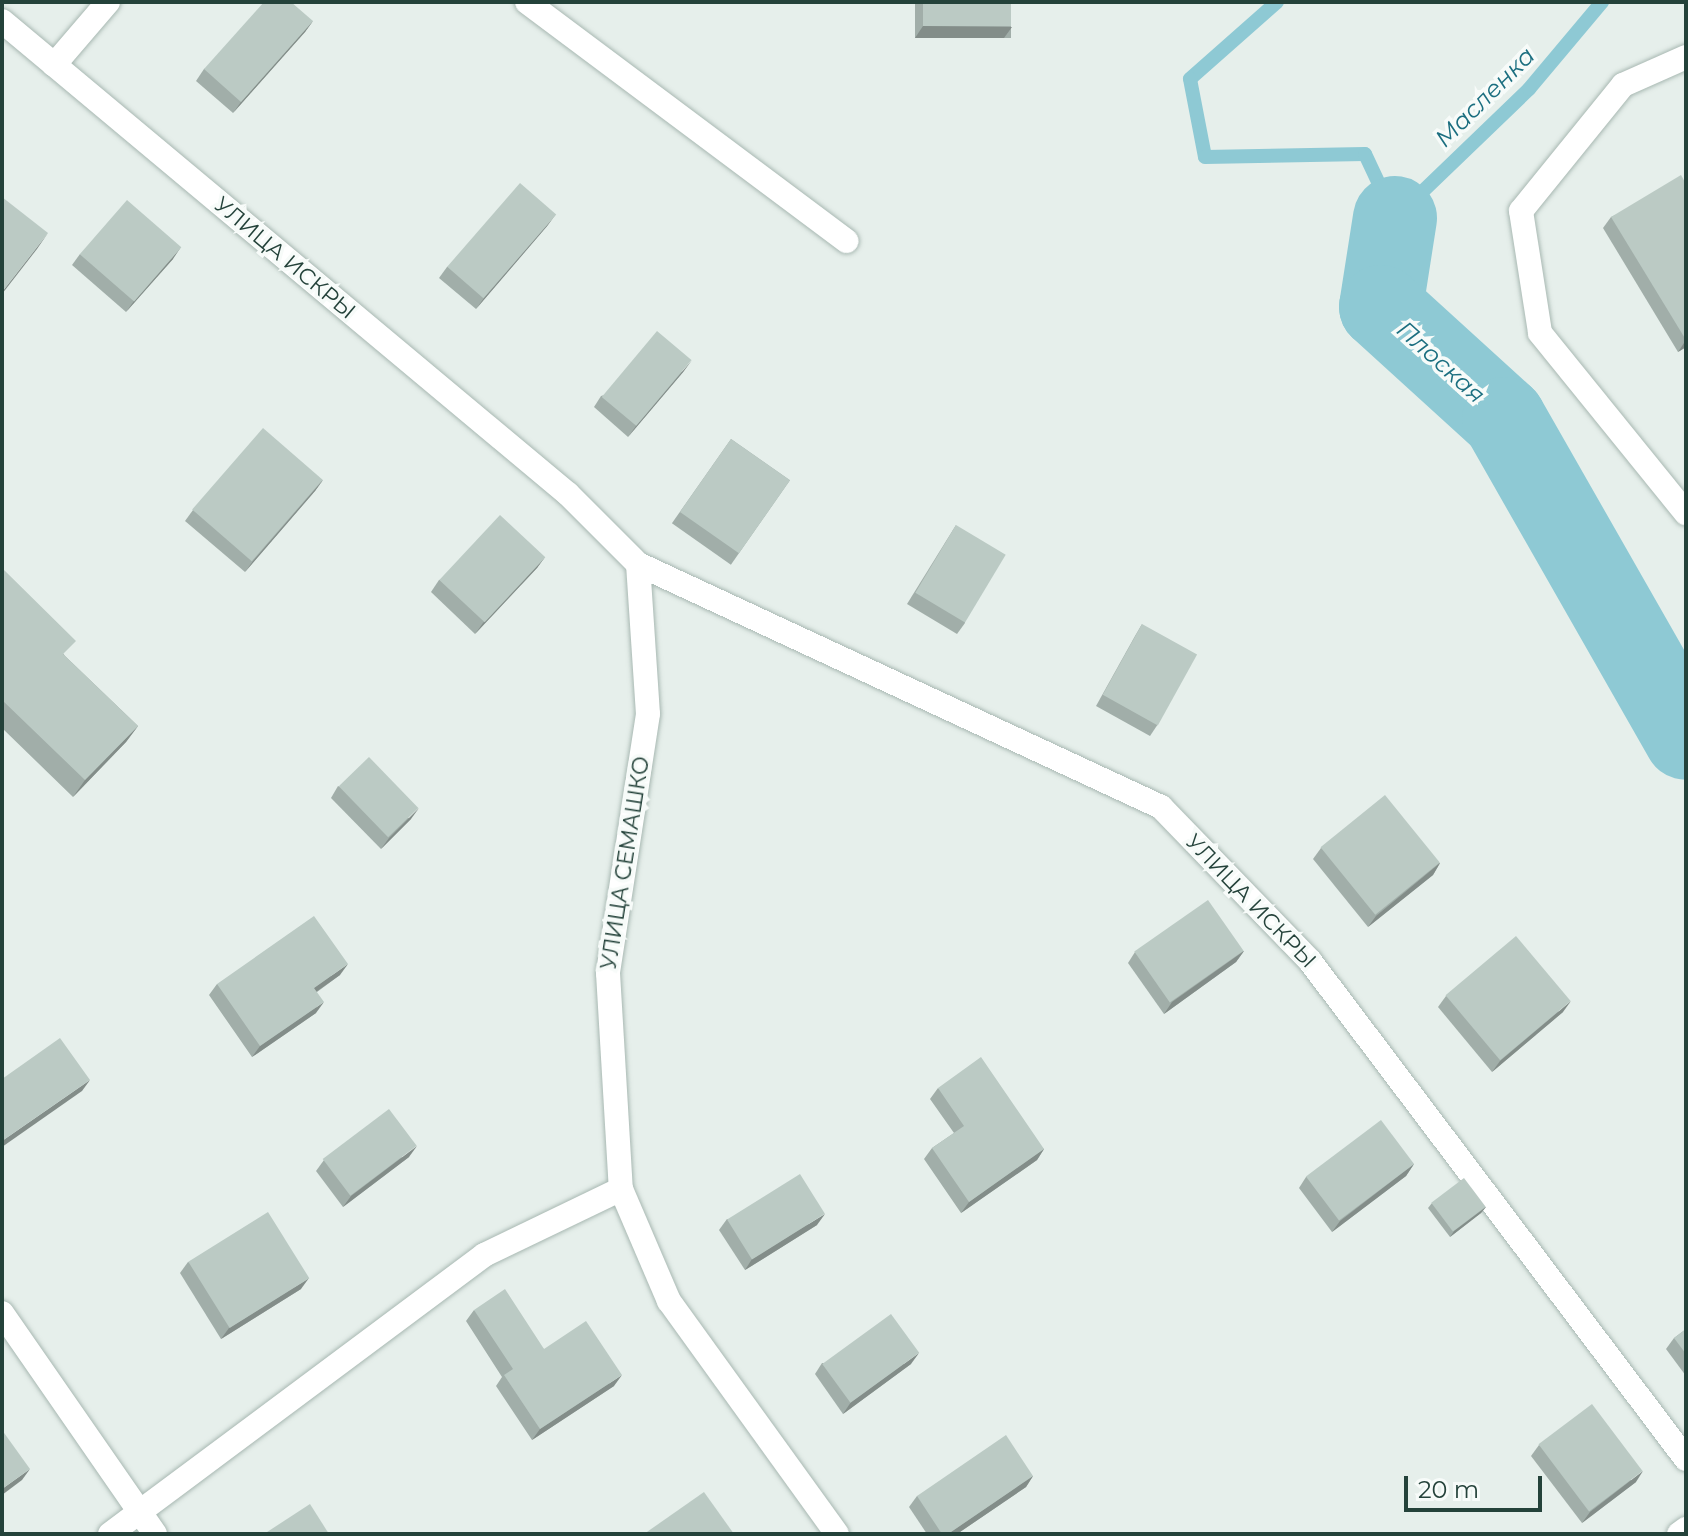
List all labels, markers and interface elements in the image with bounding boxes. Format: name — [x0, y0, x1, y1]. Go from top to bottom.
water label: Масленка — [1429, 41, 1541, 153]
street label: УЛИЦА ИСКРЫ — [209, 191, 361, 325]
water label: Плоская — [1391, 315, 1491, 409]
street label: УЛИЦА СЕМАШКО — [595, 754, 655, 972]
street label: УЛИЦА ИСКРЫ — [1180, 829, 1322, 973]
scale bar — [1408, 1460, 1546, 1510]
text: 20 m — [1418, 1475, 1479, 1504]

